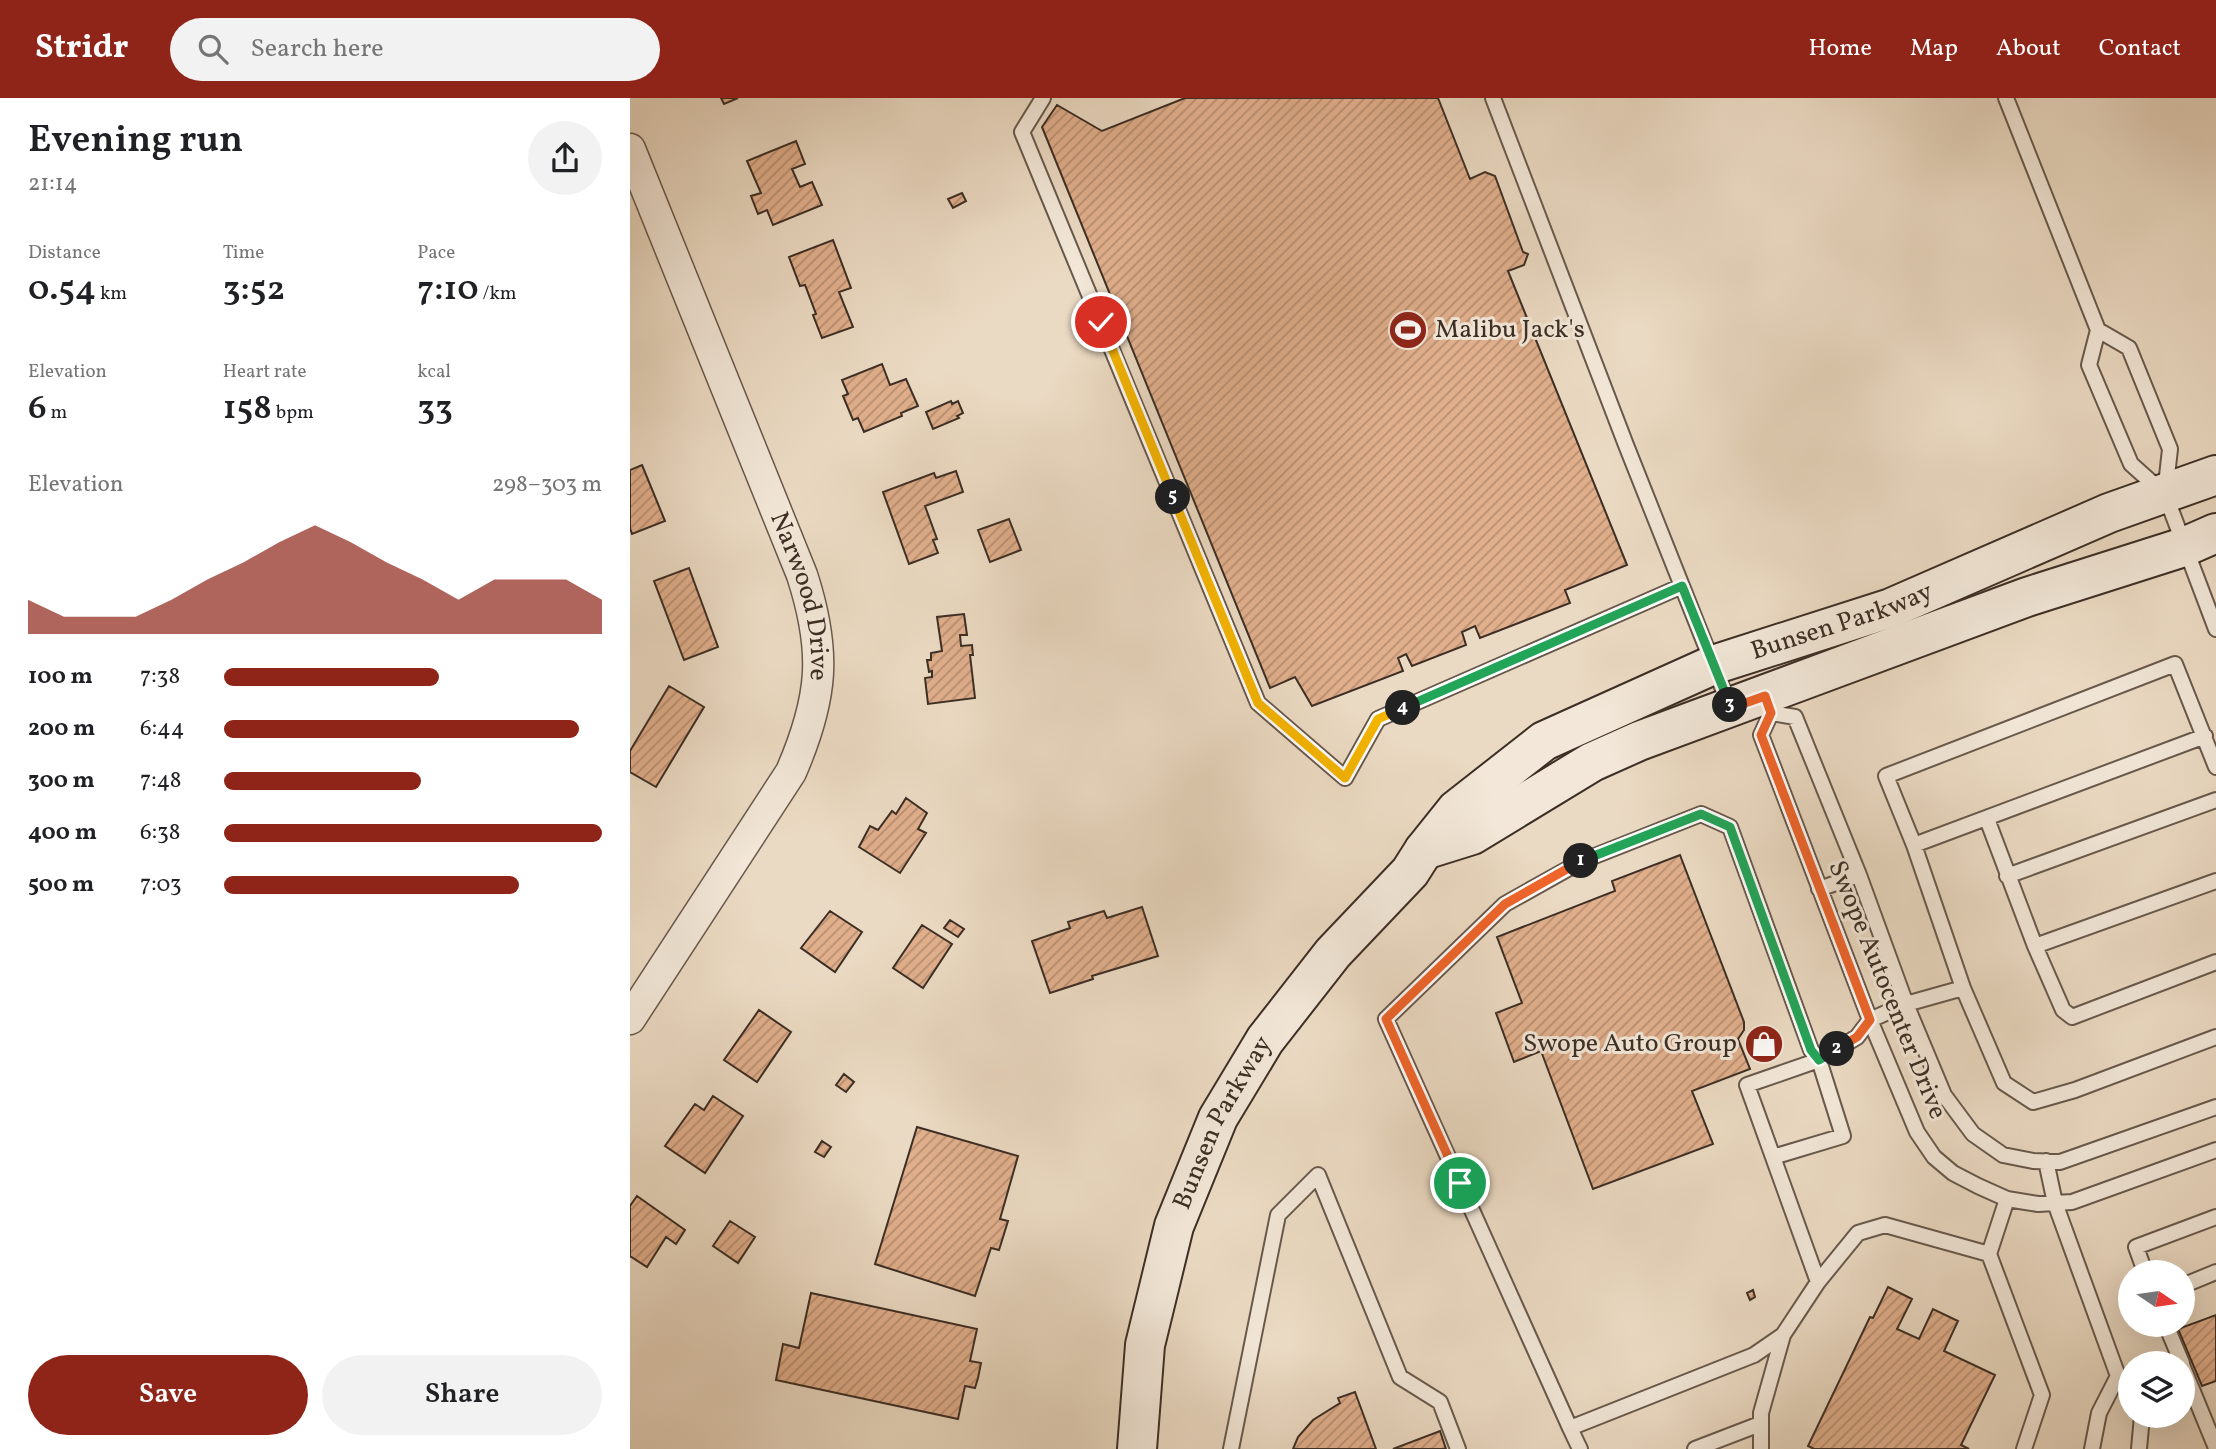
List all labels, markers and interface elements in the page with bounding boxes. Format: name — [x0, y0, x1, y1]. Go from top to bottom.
search box — [170, 18, 660, 81]
text: Stridr — [35, 26, 128, 72]
icon: search — [194, 30, 232, 68]
text: Search here — [250, 31, 384, 67]
text: Home — [1808, 32, 1872, 66]
text: Map — [1910, 32, 1958, 66]
text: About — [1996, 32, 2061, 66]
text: Contact — [2099, 32, 2181, 66]
text: Evening run — [28, 115, 243, 168]
button: share — [528, 121, 602, 195]
text: 21:14 — [28, 168, 77, 200]
text: Distance — [28, 240, 101, 266]
text: Time — [223, 240, 264, 266]
text: Pace — [417, 240, 455, 266]
text: 0.54 — [28, 266, 96, 314]
text: 3:52 — [223, 266, 285, 314]
text: 7:10 — [417, 266, 479, 314]
text: km — [96, 281, 127, 307]
text: /km — [479, 281, 517, 307]
pin — [1071, 292, 1131, 352]
icon: check — [1082, 303, 1120, 341]
sports icon: Malibu Jack's — [1387, 309, 1429, 351]
place label: Malibu Jack's — [1435, 312, 1585, 348]
text: Elevation — [28, 359, 107, 385]
text: Heart rate — [223, 359, 307, 385]
text: kcal — [417, 359, 451, 385]
text: 6 — [28, 385, 47, 433]
text: 158 — [223, 385, 272, 433]
text: 33 — [417, 385, 453, 433]
text: m — [47, 400, 67, 426]
text: bpm — [272, 400, 314, 426]
text: Elevation — [28, 469, 124, 501]
text: 298–303 m — [492, 469, 602, 501]
pin: 5 — [1156, 480, 1190, 514]
text: 5 — [1168, 483, 1177, 509]
street label: Narwood Drive — [760, 507, 836, 682]
street label: Bunsen Parkway — [1746, 574, 1939, 670]
text: 100 m — [28, 661, 93, 693]
text: 7:38 — [140, 661, 180, 693]
pin: 3 — [1712, 688, 1748, 722]
pin: 4 — [1386, 690, 1420, 726]
text: 3 — [1725, 691, 1734, 717]
text: 4 — [1397, 694, 1408, 720]
text: 200 m — [28, 713, 95, 745]
text: 6:44 — [140, 713, 185, 745]
text: 300 m — [28, 765, 95, 797]
text: 7:48 — [140, 765, 182, 797]
text: 400 m — [28, 817, 97, 849]
text: 6:38 — [140, 817, 181, 849]
pin: 1 — [1564, 844, 1598, 878]
text: 1 — [1577, 847, 1584, 873]
street label: Swope Autocenter Drive — [1819, 855, 1955, 1125]
text: 500 m — [28, 869, 94, 901]
text: 7:03 — [140, 869, 182, 901]
shop icon: Swope Auto Group — [1743, 1023, 1785, 1065]
place label: Swope Auto Group — [1523, 1026, 1737, 1062]
street label: Bunsen Parkway — [1165, 1029, 1281, 1215]
pin: 2 — [1820, 1032, 1854, 1066]
text: 2 — [1832, 1035, 1841, 1061]
pin — [1430, 1153, 1490, 1213]
icon: arrive — [1441, 1164, 1479, 1202]
north arrow — [2118, 1260, 2194, 1337]
map controls — [2118, 1260, 2195, 1428]
button: layers — [2118, 1351, 2195, 1428]
button: Save — [28, 1355, 308, 1435]
button: Share — [322, 1355, 602, 1435]

